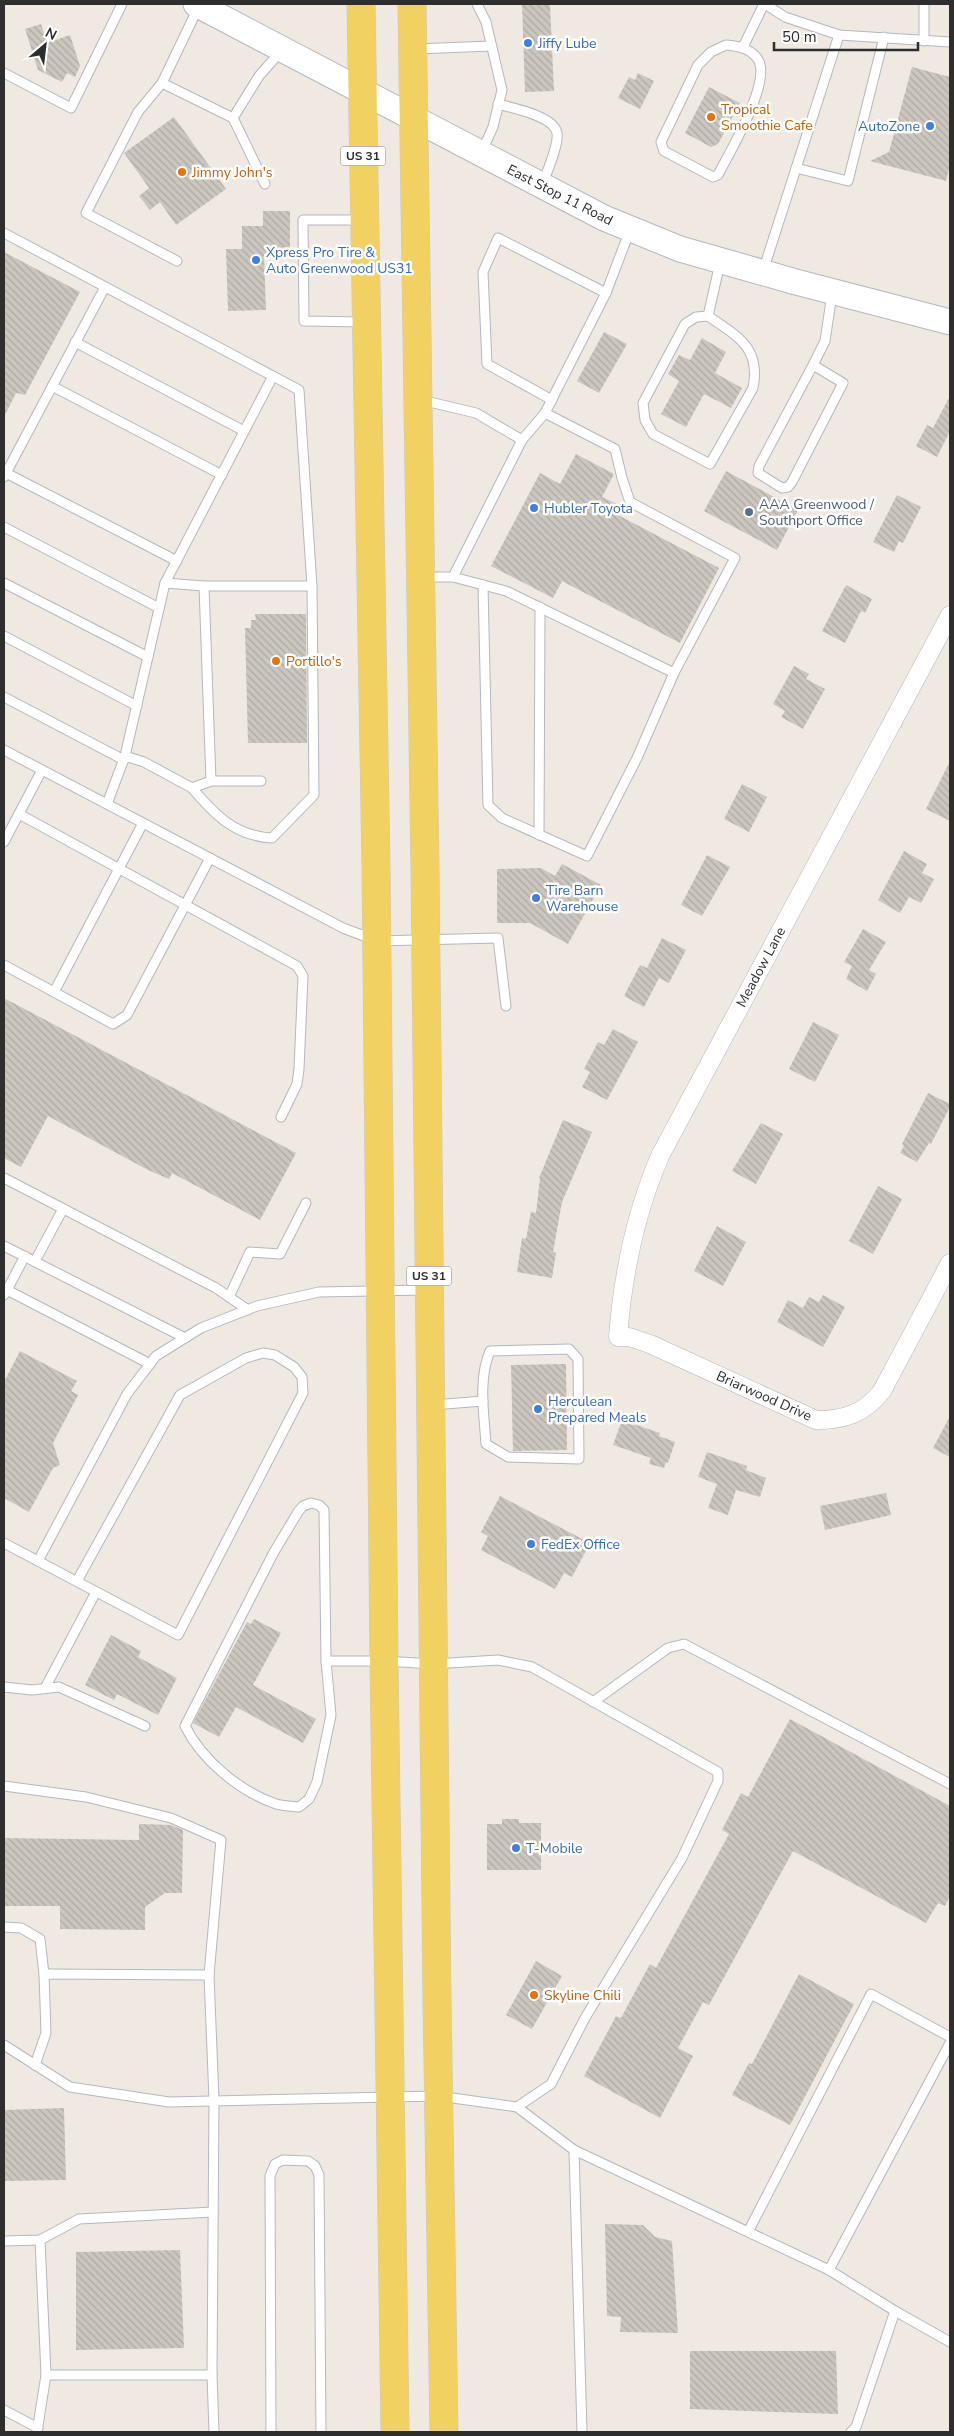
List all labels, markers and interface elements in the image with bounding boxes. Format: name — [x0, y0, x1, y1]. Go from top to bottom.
north arrow — [20, 20, 70, 70]
scale bar — [774, 20, 918, 52]
text: N — [42, 23, 60, 45]
text: 50 m — [782, 27, 817, 47]
place label: Jiffy Lube — [537, 34, 597, 53]
marker: Jiffy Lube — [522, 37, 534, 49]
place label: Tropical Smoothie Cafe — [721, 100, 813, 135]
marker: Tropical Smoothie Cafe — [705, 111, 717, 123]
place label: AutoZone — [858, 117, 920, 136]
marker: AutoZone — [924, 120, 936, 132]
road number: US 31 — [340, 146, 386, 166]
street label: East Stop 11 Road — [504, 160, 616, 230]
place label: Jimmy John's — [191, 163, 273, 182]
marker: Jimmy John's — [176, 166, 188, 178]
place label: Xpress Pro Tire & Auto Greenwood US31 — [266, 243, 413, 278]
marker: Xpress Pro Tire & Auto Greenwood US31 — [250, 254, 262, 266]
place label: AAA Greenwood / Southport Office — [759, 495, 875, 530]
place label: Hubler Toyota — [544, 499, 633, 518]
marker: Hubler Toyota — [528, 502, 540, 514]
marker: AAA Greenwood / Southport Office — [743, 506, 755, 518]
place label: Portillo's — [286, 652, 342, 671]
marker: Portillo's — [270, 655, 282, 667]
place label: Tire Barn Warehouse — [546, 881, 618, 916]
marker: Tire Barn Warehouse — [530, 892, 542, 904]
street label: Meadow Lane — [732, 923, 790, 1011]
road number: US 31 — [406, 1266, 452, 1285]
street label: Briarwood Drive — [713, 1366, 815, 1426]
place label: Herculean Prepared Meals — [548, 1392, 647, 1427]
marker: Herculean Prepared Meals — [532, 1403, 544, 1415]
place label: FedEx Office — [541, 1535, 620, 1554]
marker: FedEx Office — [525, 1538, 537, 1550]
place label: T-Mobile — [526, 1839, 582, 1858]
marker: T-Mobile — [510, 1842, 522, 1854]
place label: Skyline Chili — [544, 1986, 621, 2005]
marker: Skyline Chili — [528, 1989, 540, 2001]

